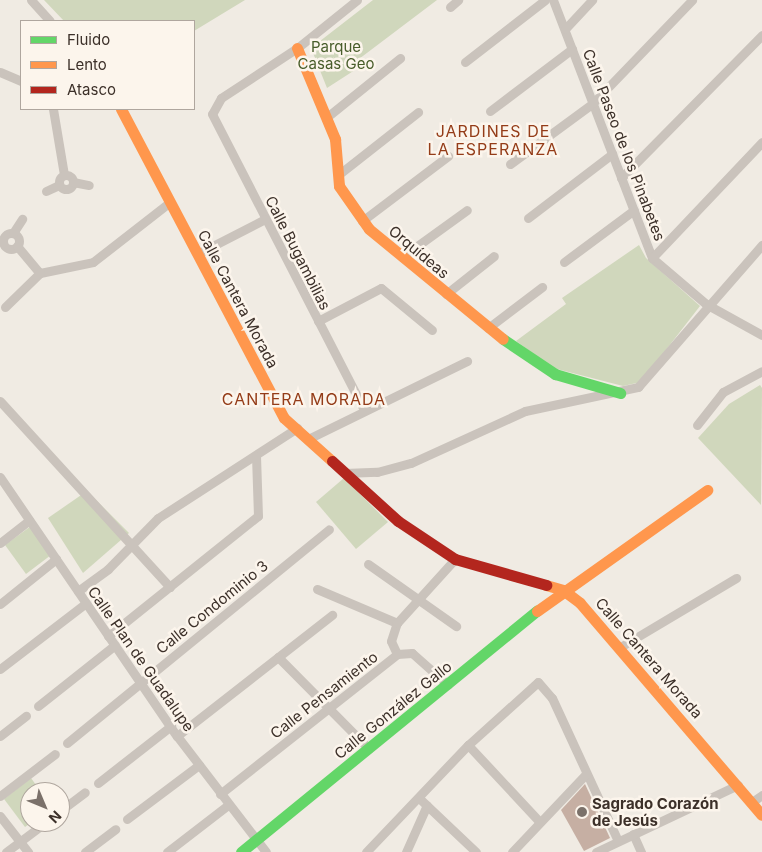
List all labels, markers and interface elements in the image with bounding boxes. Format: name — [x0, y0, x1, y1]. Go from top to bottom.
legend — [20, 20, 195, 110]
text: Fluido — [67, 30, 110, 49]
park label: Parque Casas Geo — [298, 37, 374, 72]
street label: Calle Paseo de los Pinabetes — [579, 46, 669, 244]
text: Lento — [67, 55, 107, 74]
text: Atasco — [67, 80, 116, 99]
district label: JARDINES DE LA ESPERANZA — [426, 121, 560, 159]
street label: Calle Bugambilias — [261, 193, 335, 313]
street label: Orquídeas — [385, 222, 453, 282]
street label: Calle Cantera Morada — [194, 227, 282, 371]
district label: CANTERA MORADA — [220, 389, 388, 409]
street label: Calle Condominio 3 — [153, 556, 271, 658]
street label: Calle Plan de Guadalupe — [84, 583, 198, 735]
street label: Calle Cantera Morada — [592, 594, 706, 722]
street label: Calle Pensamiento — [267, 648, 381, 742]
street label: Calle González Gallo — [331, 657, 455, 763]
north arrow — [20, 782, 70, 832]
place label: Sagrado Corazón de Jesús — [592, 794, 719, 829]
marker: Sagrado Corazón de Jesús — [576, 806, 588, 818]
text: N — [45, 807, 65, 827]

